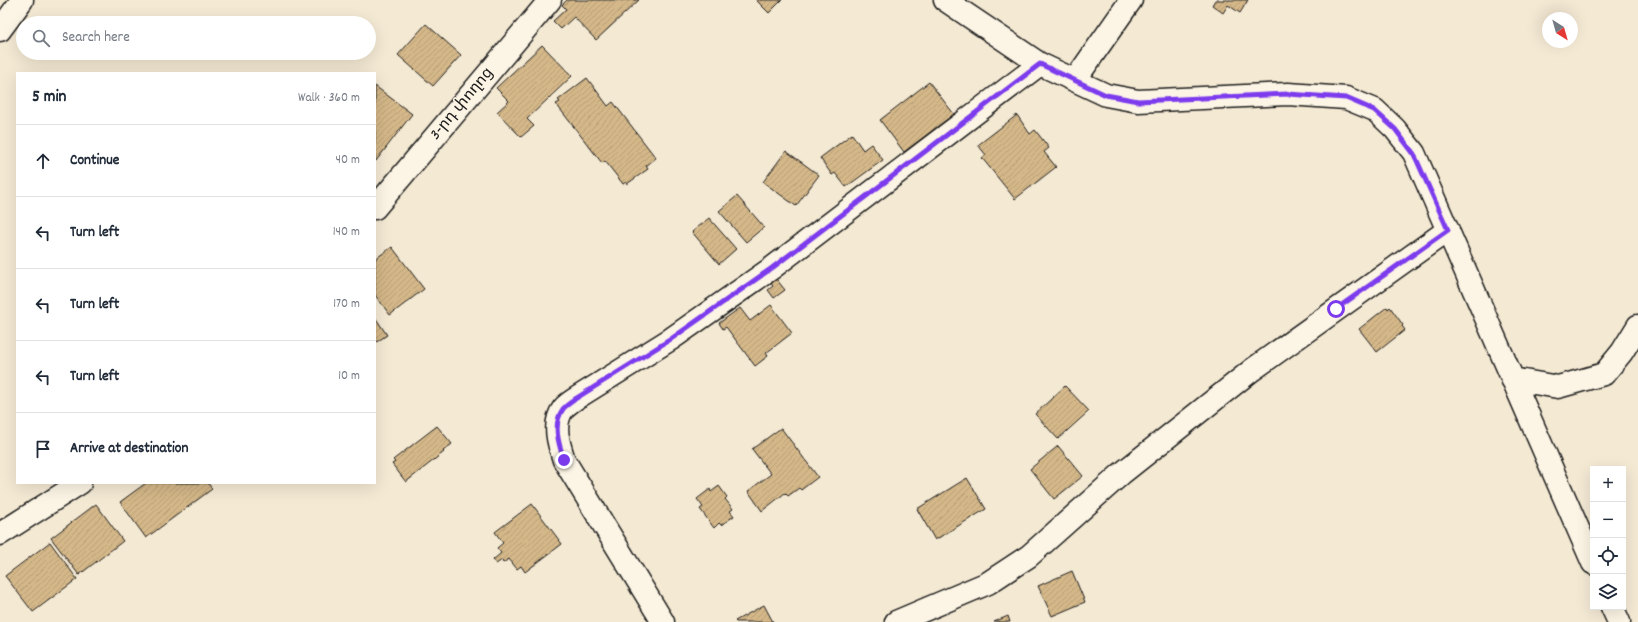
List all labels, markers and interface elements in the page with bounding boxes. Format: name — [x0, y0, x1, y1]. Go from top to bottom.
north arrow — [1542, 12, 1578, 48]
search box — [16, 16, 376, 60]
icon: search — [30, 27, 52, 49]
text: Search here — [62, 27, 130, 49]
street label: 3-րդ փողոց — [425, 63, 499, 145]
text: 5 min — [32, 86, 66, 110]
text: Walk · 360 m — [298, 89, 360, 108]
icon: ahead — [32, 150, 54, 172]
text: Continue — [70, 150, 119, 172]
text: 40 m — [336, 151, 360, 170]
icon: left — [32, 222, 54, 244]
text: Turn left — [70, 222, 119, 244]
text: 140 m — [333, 223, 360, 242]
icon: left — [32, 294, 54, 316]
text: Turn left — [70, 294, 119, 316]
text: 170 m — [333, 295, 360, 314]
route start — [1327, 300, 1345, 318]
icon: left — [32, 366, 54, 388]
text: Turn left — [70, 366, 119, 388]
text: 10 m — [338, 367, 360, 386]
icon: arrive — [32, 438, 54, 460]
text: Arrive at destination — [70, 438, 188, 460]
route end — [555, 451, 573, 469]
map controls — [1590, 466, 1626, 610]
button: + — [1590, 466, 1626, 502]
button: − — [1590, 502, 1626, 538]
button: locate — [1590, 538, 1626, 574]
button: layers — [1590, 574, 1626, 610]

